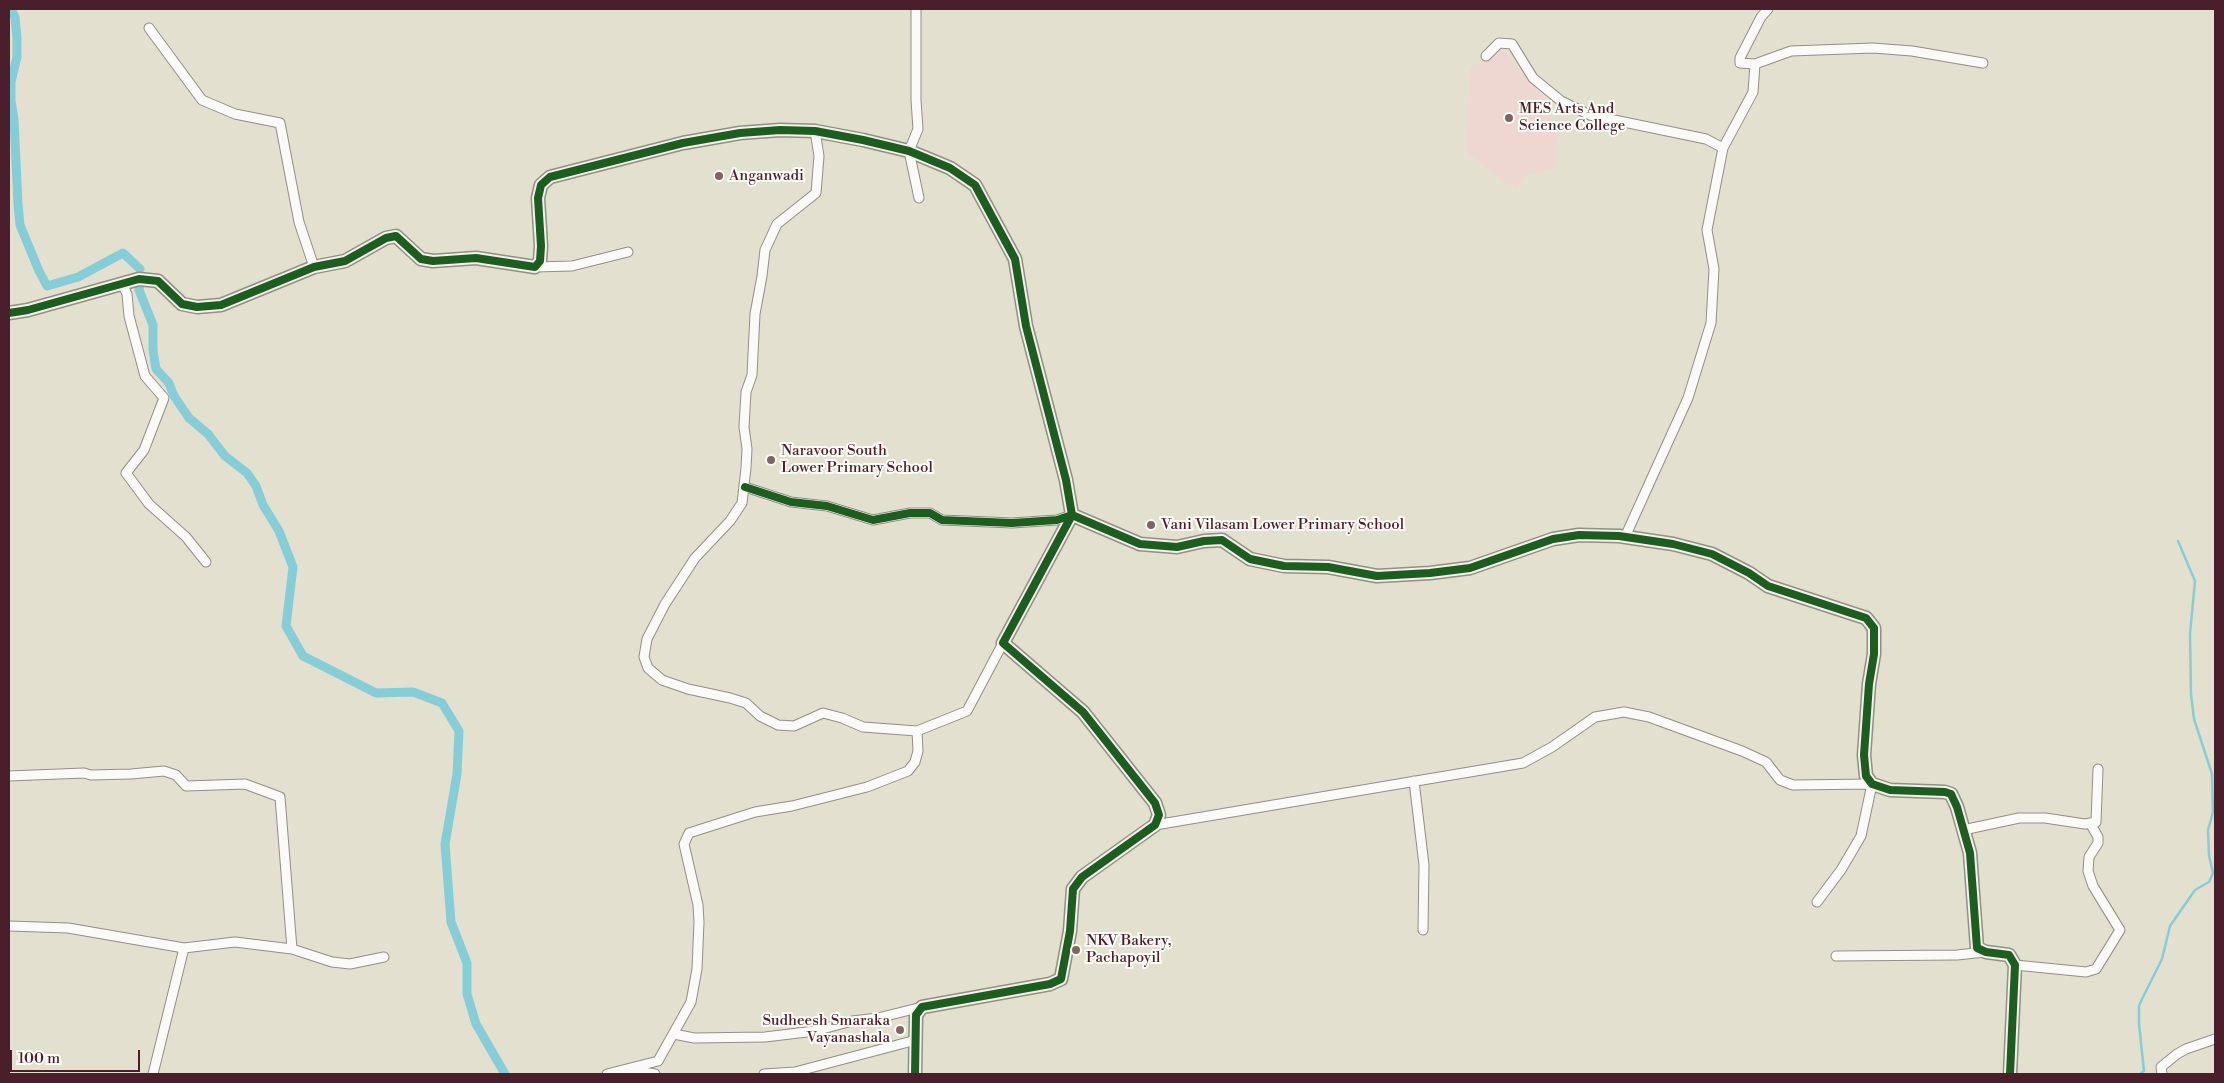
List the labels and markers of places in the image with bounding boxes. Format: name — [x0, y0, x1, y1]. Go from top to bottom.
place label: MES Arts And Science College — [1519, 100, 1625, 135]
marker: MES Arts And Science College — [1503, 112, 1515, 124]
place label: Anganwadi — [729, 167, 804, 185]
marker: Anganwadi — [713, 170, 725, 182]
place label: Naravoor South Lower Primary School — [781, 442, 933, 477]
marker: Naravoor South Lower Primary School — [765, 454, 777, 466]
place label: Vani Vilasam Lower Primary School — [1161, 516, 1404, 534]
marker: Vani Vilasam Lower Primary School — [1145, 519, 1157, 531]
place label: NKV Bakery, Pachapoyil — [1086, 932, 1171, 967]
marker: NKV Bakery, Pachapoyil — [1070, 944, 1082, 956]
place label: Sudheesh Smaraka Vayanashala — [762, 1012, 890, 1047]
marker: Sudheesh Smaraka Vayanashala — [894, 1024, 906, 1036]

